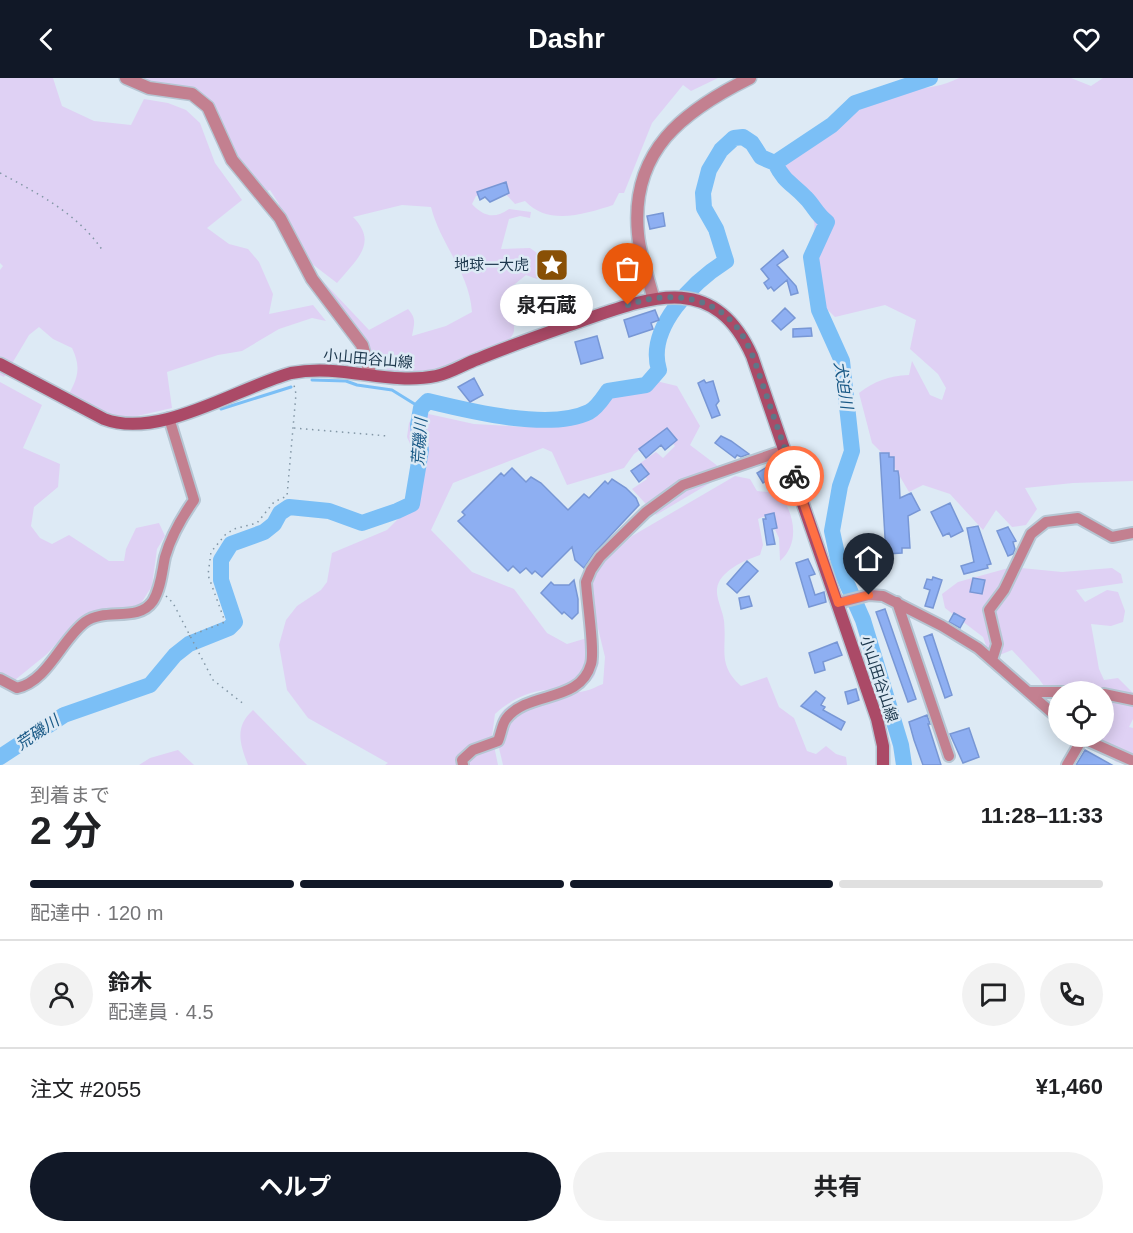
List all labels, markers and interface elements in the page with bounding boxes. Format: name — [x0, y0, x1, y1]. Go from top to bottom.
icon: back — [30, 23, 63, 56]
icon: heart — [1070, 23, 1103, 56]
text: Dashr — [528, 24, 605, 54]
pin — [602, 243, 653, 305]
place icon: 地球一大虎 — [534, 247, 570, 283]
icon: bag — [611, 252, 644, 285]
place label: 地球一大虎 — [454, 256, 529, 273]
callout: 泉石蔵 — [499, 284, 592, 326]
text: 泉石蔵 — [517, 294, 577, 316]
street label: 小山田谷山線 — [322, 346, 414, 371]
water label: 犬迫川 — [831, 360, 856, 412]
water label: 荒磯川 — [409, 416, 430, 467]
courier — [764, 446, 824, 506]
icon: bike — [778, 460, 811, 493]
pin — [843, 533, 894, 595]
icon: home — [852, 542, 885, 575]
street label: 小山田谷山線 — [857, 633, 901, 724]
map controls — [1048, 681, 1114, 747]
button: locate — [1048, 681, 1114, 747]
water label: 荒磯川 — [13, 711, 64, 753]
text: 到着まで — [30, 784, 110, 806]
text: 11:28–11:33 — [981, 803, 1103, 828]
text: 2 分 — [30, 809, 102, 852]
text: 配達中 · 120 m — [30, 902, 163, 924]
button: person — [30, 963, 93, 1026]
button: chat — [962, 963, 1025, 1026]
button: phone — [1040, 963, 1103, 1026]
text: 鈴木 — [108, 970, 152, 995]
text: 配達員 · 4.5 — [108, 1001, 214, 1023]
text: ¥1,460 — [1036, 1074, 1103, 1099]
text: 注文 #2055 — [30, 1077, 141, 1102]
button: ヘルプ — [30, 1152, 561, 1221]
button: 共有 — [573, 1152, 1103, 1221]

